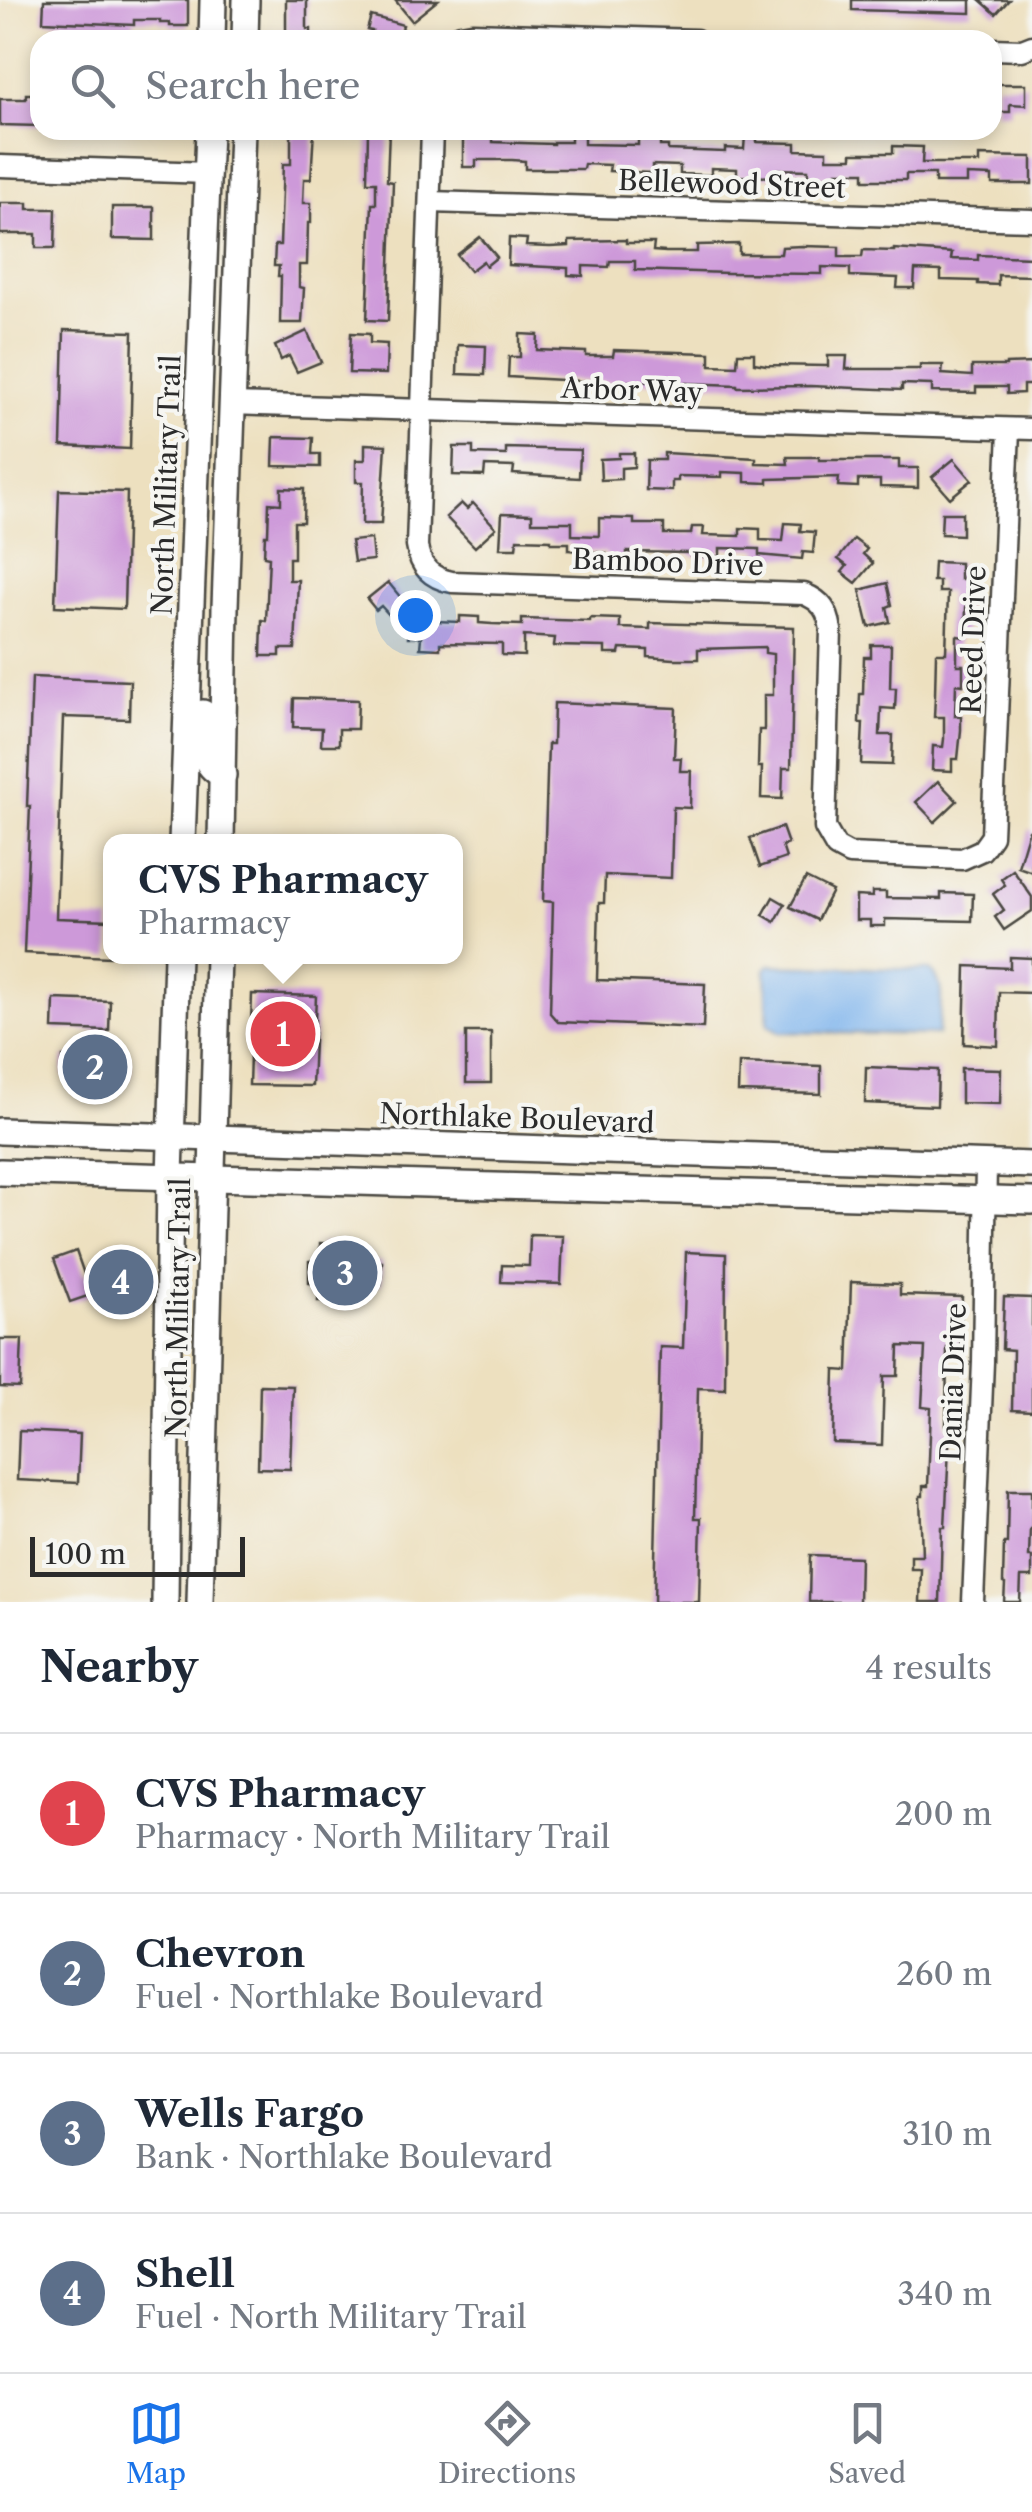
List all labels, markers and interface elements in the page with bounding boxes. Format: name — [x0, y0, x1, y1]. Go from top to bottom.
search box — [30, 30, 1002, 140]
icon: search — [65, 58, 120, 113]
text: Search here — [145, 62, 360, 109]
street label: Bellewood Street — [618, 163, 846, 205]
street label: North Military Trail — [144, 354, 188, 616]
street label: Arbor Way — [559, 370, 704, 409]
street label: Bamboo Drive — [572, 542, 764, 582]
street label: Reed Drive — [953, 565, 993, 715]
your location — [390, 590, 441, 641]
popup — [103, 834, 463, 964]
text: CVS Pharmacy — [138, 856, 428, 903]
text: Pharmacy — [138, 903, 290, 942]
pin: 1 — [250, 996, 316, 1072]
pin: 2 — [62, 1030, 128, 1104]
street label: Northlake Boulevard — [379, 1096, 655, 1140]
street label: North Military Trail — [159, 1178, 197, 1438]
pin: 3 — [312, 1236, 378, 1310]
pin: 4 — [88, 1244, 154, 1320]
street label: Dania Drive — [933, 1302, 973, 1462]
scale bar — [30, 1532, 245, 1576]
text: 100 m — [45, 1537, 126, 1571]
text: Nearby — [40, 1641, 198, 1693]
text: 4 results — [866, 1648, 992, 1687]
text: CVS Pharmacy — [135, 1770, 425, 1817]
text: 1 — [65, 1794, 80, 1833]
text: 200 m — [895, 1794, 992, 1833]
text: Pharmacy · North Military Trail — [135, 1817, 610, 1856]
text: Chevron — [135, 1930, 305, 1977]
text: 2 — [63, 1954, 82, 1993]
text: 260 m — [896, 1954, 992, 1993]
text: Fuel · Northlake Boulevard — [135, 1977, 543, 2016]
text: Wells Fargo — [135, 2090, 364, 2137]
text: 3 — [63, 2114, 82, 2153]
text: 310 m — [902, 2114, 992, 2153]
text: Bank · Northlake Boulevard — [135, 2137, 553, 2176]
text: Shell — [135, 2250, 235, 2297]
text: 4 — [63, 2274, 82, 2313]
text: 340 m — [897, 2274, 992, 2313]
text: Fuel · North Military Trail — [135, 2297, 526, 2336]
tab: Map — [126, 2396, 186, 2490]
tab: Directions — [438, 2396, 576, 2490]
tab: Saved — [828, 2396, 906, 2490]

